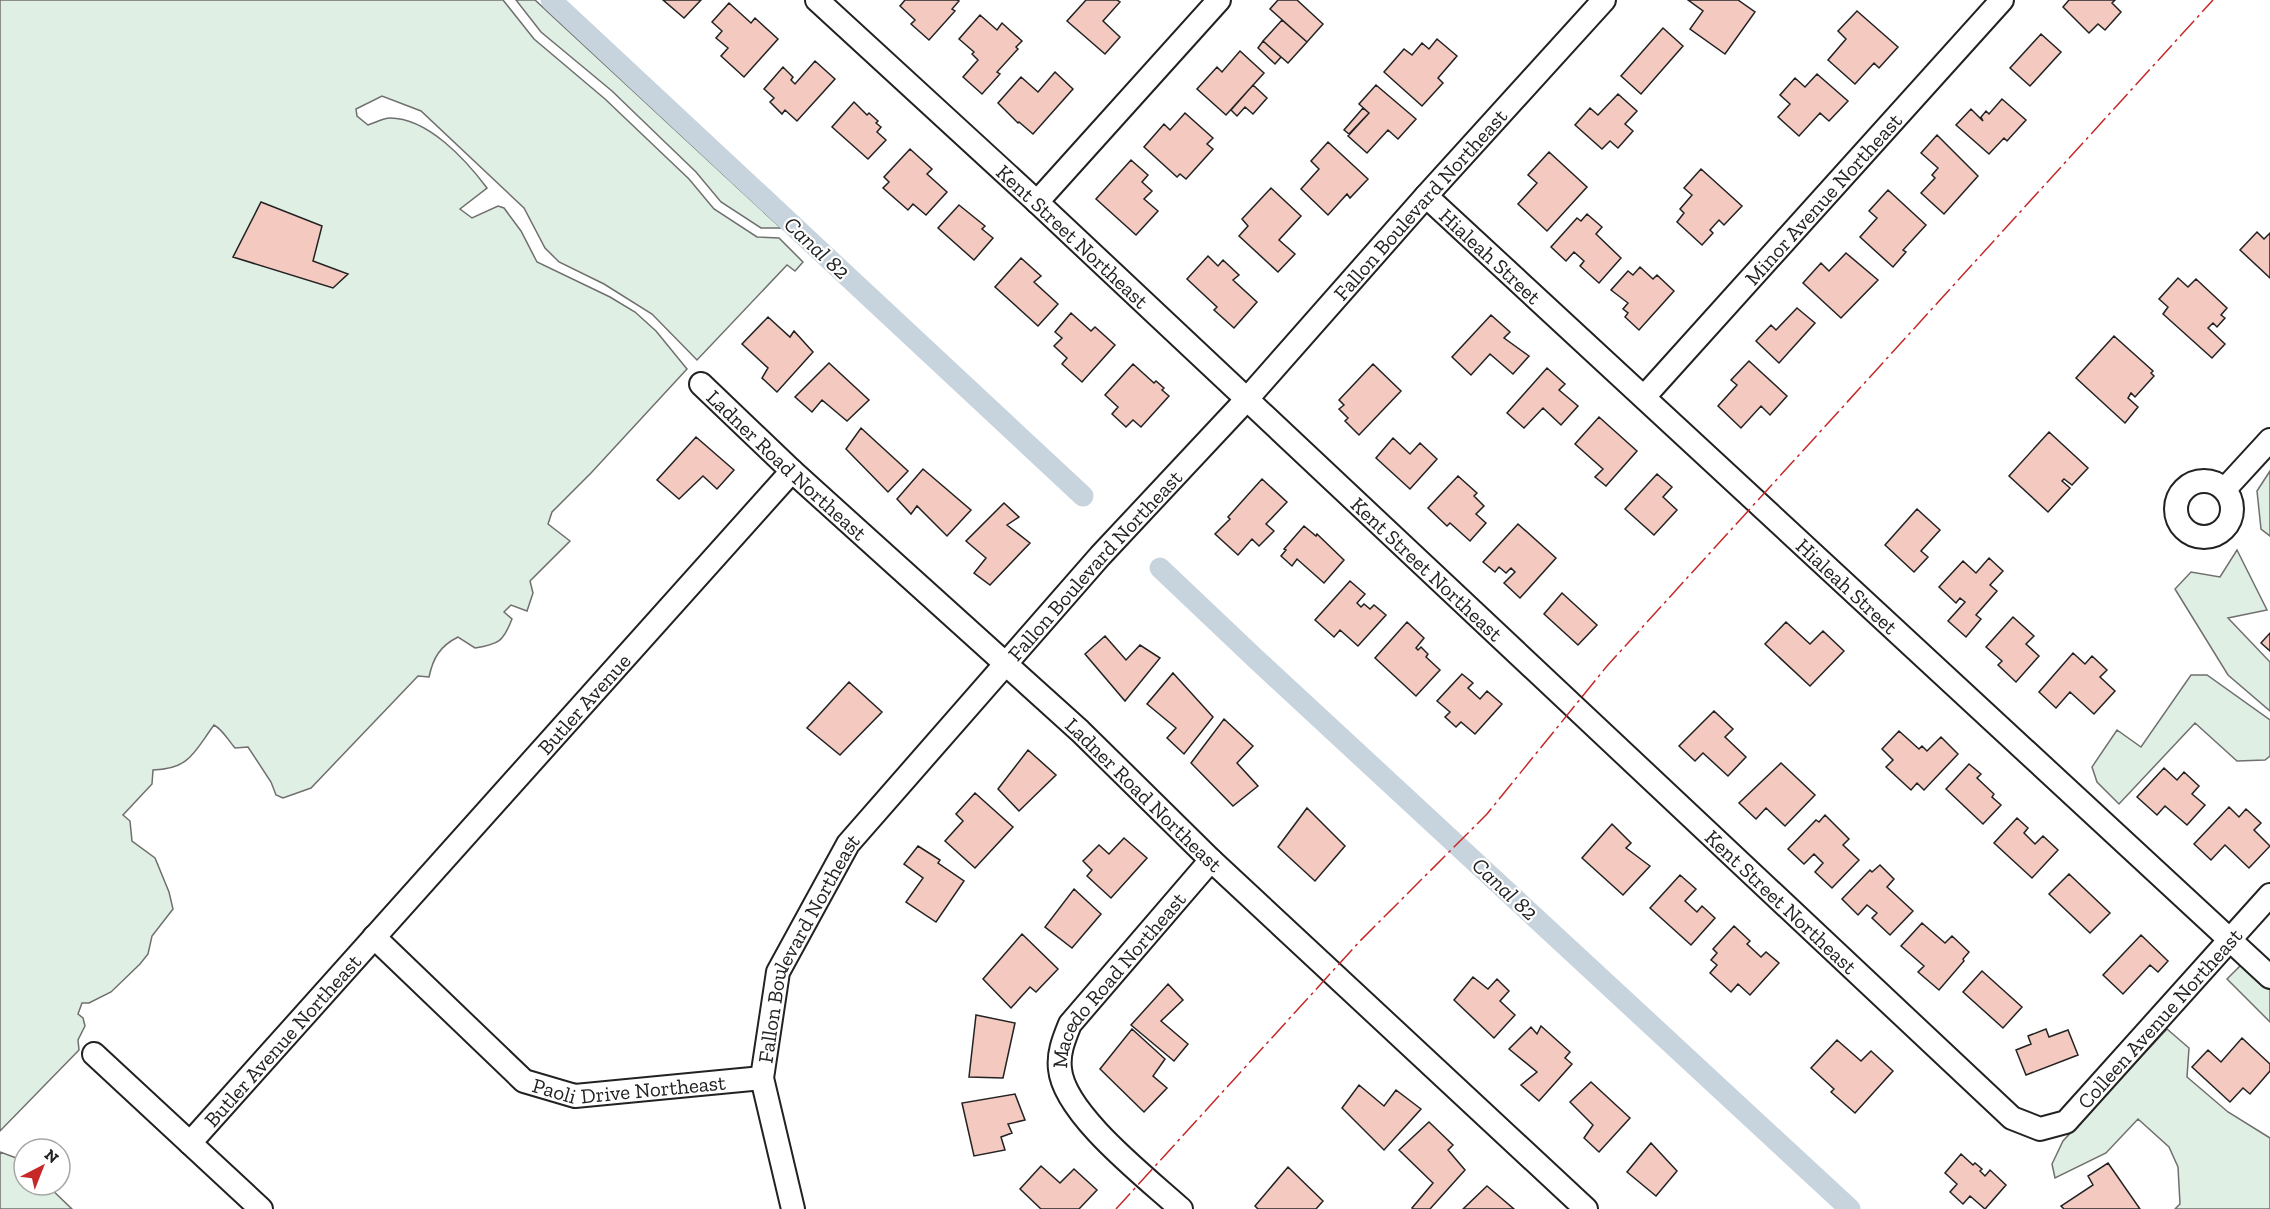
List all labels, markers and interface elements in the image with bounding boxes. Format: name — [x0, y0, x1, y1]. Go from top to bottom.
street label: Fallon Boulevard Northeast — [1328, 103, 1512, 305]
street label: Minor Avenue Northeast — [1739, 108, 1907, 290]
street label: Kent Street Northeast — [992, 159, 1154, 313]
street label: Hialeah Street — [1435, 203, 1547, 309]
water label: Canal 82 — [778, 211, 856, 285]
street label: Ladner Road Northeast — [702, 384, 872, 545]
street label: Fallon Boulevard Northeast — [1002, 464, 1187, 665]
street label: Kent Street Northeast — [1346, 491, 1508, 646]
street label: Hialeah Street — [1791, 533, 1903, 639]
street label: Butler Avenue — [532, 648, 635, 759]
street label: Ladner Road Northeast — [1061, 712, 1228, 877]
street label: Kent Street Northeast — [1700, 824, 1863, 979]
street label: Fallon Boulevard Northeast — [752, 828, 864, 1065]
water label: Canal 82 — [1466, 852, 1544, 926]
street label: Macedo Road Northeast — [1047, 886, 1191, 1069]
street label: Colleen Avenue Northeast — [2072, 923, 2247, 1114]
street label: Butler Avenue Northeast — [198, 949, 366, 1132]
street label: Paoli Drive Northeast — [530, 1069, 727, 1108]
north arrow — [12, 1137, 72, 1197]
text: N — [41, 1145, 63, 1167]

